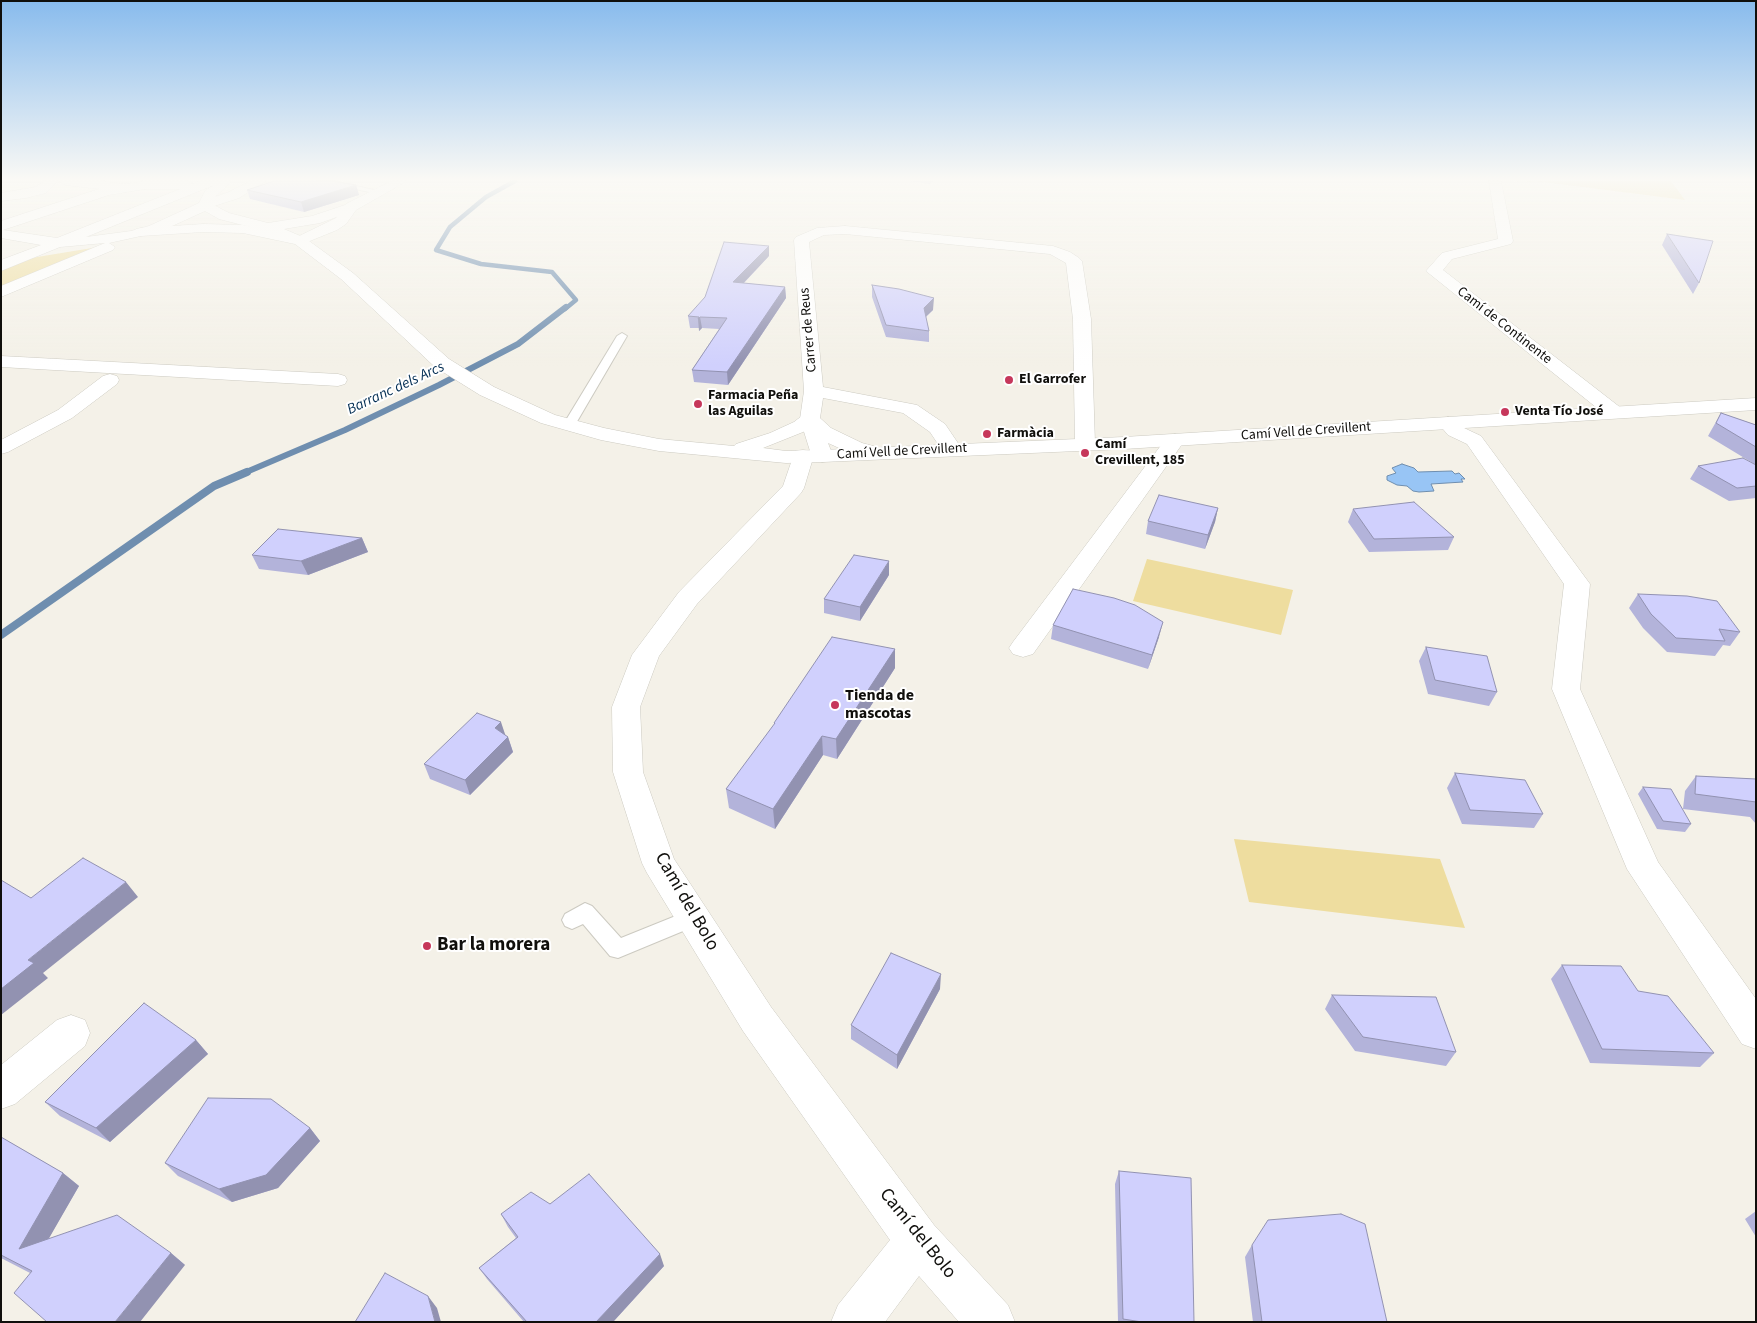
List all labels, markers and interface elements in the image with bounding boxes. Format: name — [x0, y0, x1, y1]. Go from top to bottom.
street label: Camí de Continente — [1453, 284, 1555, 368]
street label: Carrer de Reus — [797, 287, 821, 373]
water label: Barranc dels Arcs — [344, 359, 448, 419]
place label: El Garrofer — [1019, 372, 1086, 388]
marker: El Garrofer — [1003, 374, 1015, 386]
place label: Farmacia Peña las Aguilas — [708, 388, 798, 421]
marker: Farmacia Peña las Aguilas — [692, 398, 704, 410]
place label: Venta Tío José — [1515, 404, 1604, 420]
marker: Venta Tío José — [1499, 406, 1511, 418]
street label: Camí Vell de Crevillent — [1240, 419, 1372, 445]
place label: Farmàcia — [997, 426, 1054, 442]
marker: Farmàcia — [981, 428, 993, 440]
place label: Camí Crevillent, 185 — [1095, 437, 1185, 470]
street label: Camí Vell de Crevillent — [836, 440, 968, 464]
marker: Camí Crevillent, 185 — [1079, 447, 1091, 459]
place label: Tienda de mascotas — [845, 686, 914, 724]
marker: Tienda de mascotas — [829, 699, 841, 711]
street label: Camí del Bolo — [649, 849, 723, 955]
place label: Bar la morera — [437, 935, 550, 957]
marker: Bar la morera — [421, 940, 433, 952]
street label: Camí del Bolo — [874, 1184, 960, 1284]

